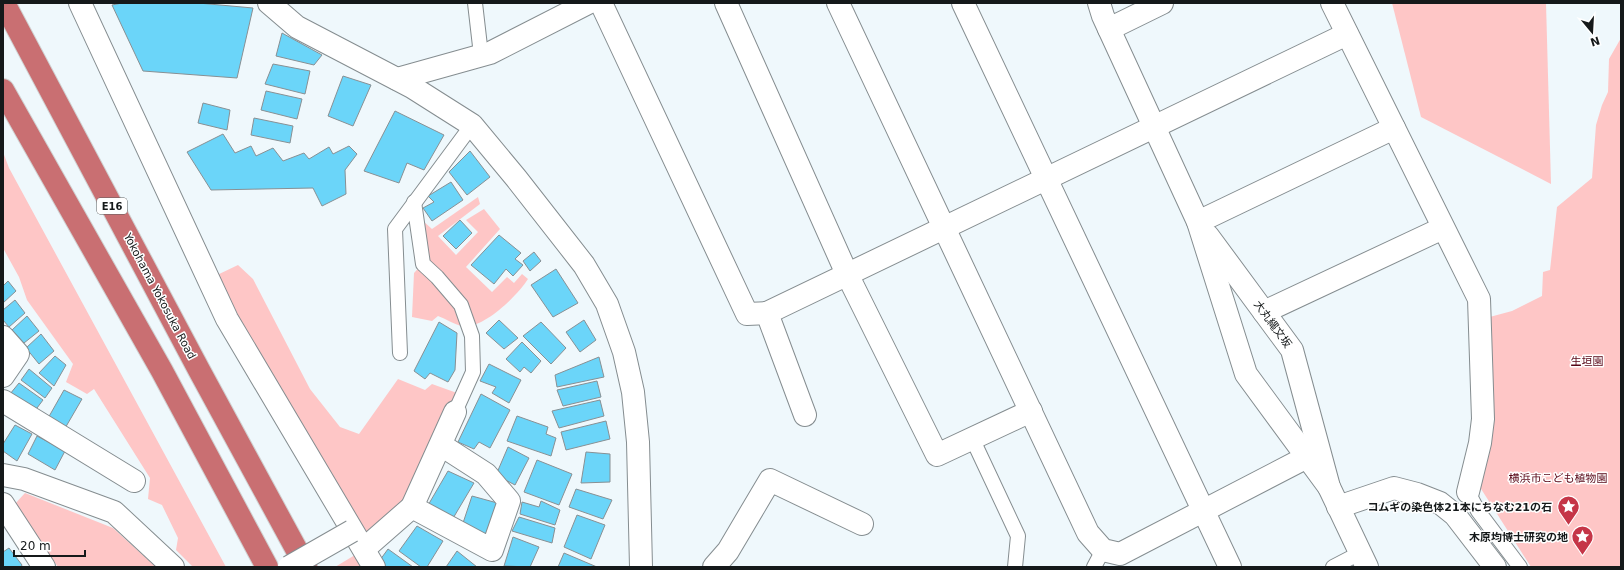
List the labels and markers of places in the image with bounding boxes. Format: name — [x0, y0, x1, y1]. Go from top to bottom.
place icon: コムギの染色体21本にちなむ21の石 — [1555, 494, 1581, 527]
place label: コムギの染色体21本にちなむ21の石 — [1367, 501, 1552, 514]
place icon: 木原均博士研究の地 — [1570, 524, 1596, 557]
place label: 木原均博士研究の地 — [1469, 531, 1568, 544]

